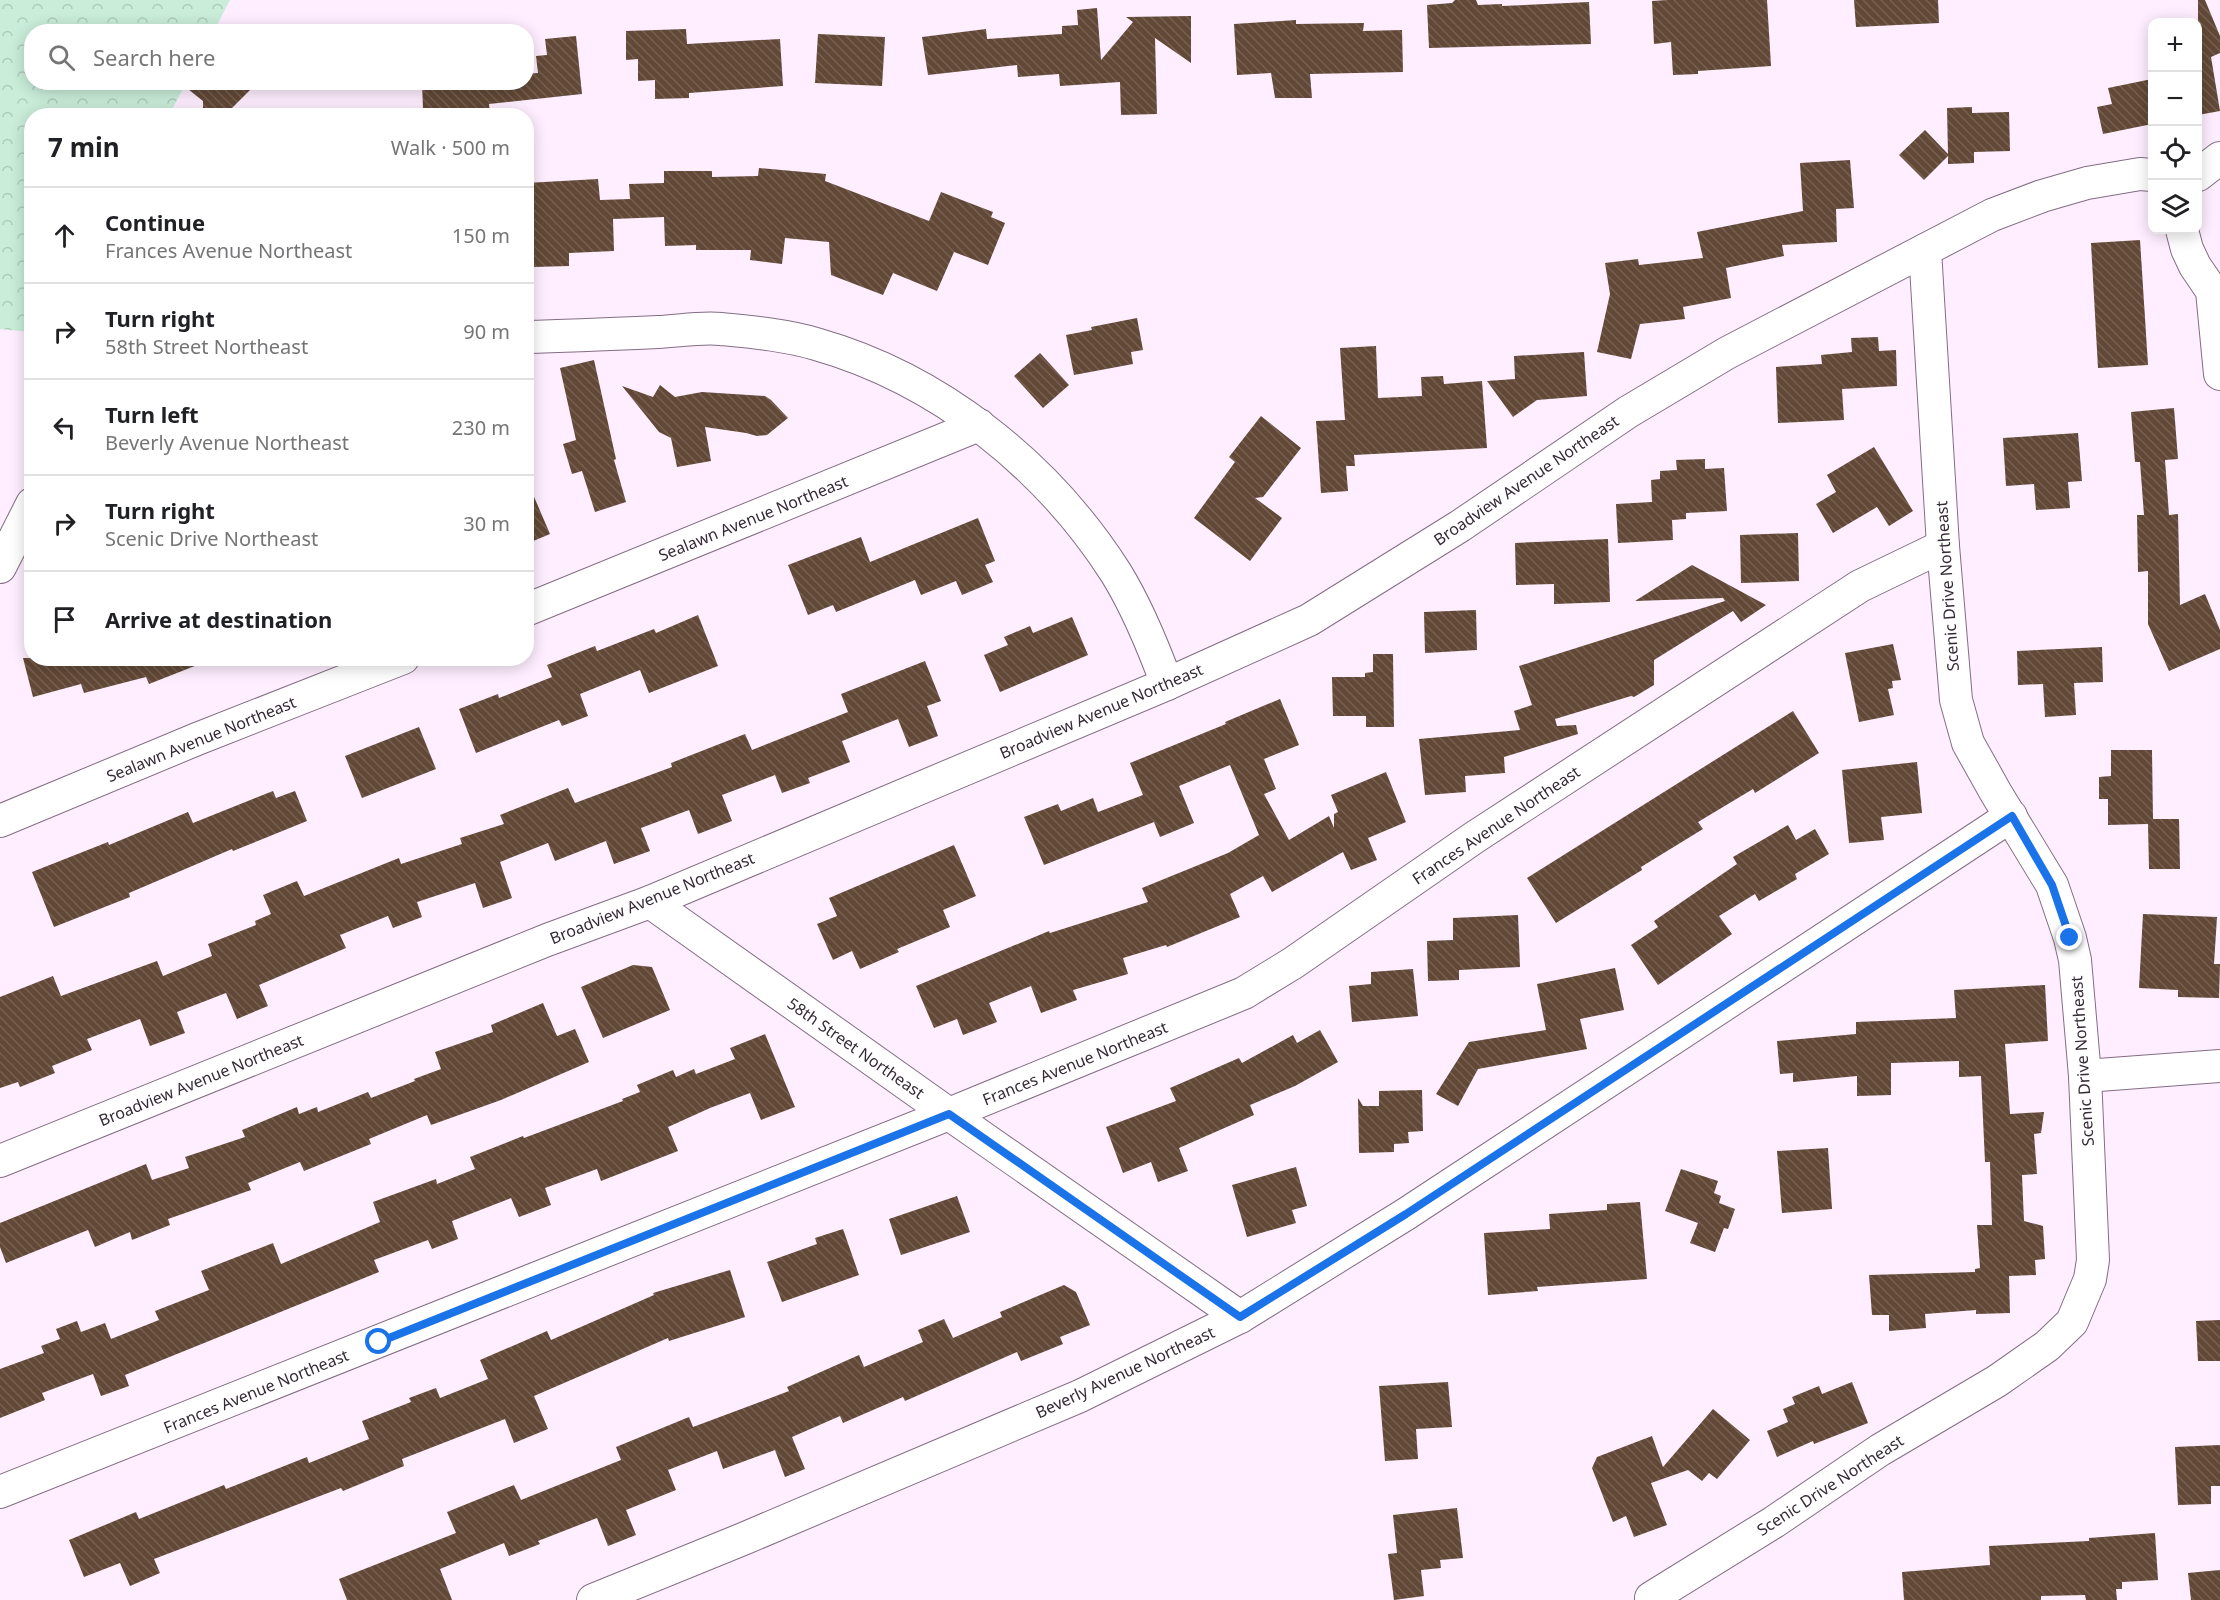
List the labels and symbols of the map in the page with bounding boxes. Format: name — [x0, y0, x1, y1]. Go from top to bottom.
street label: Broadview Avenue Northeast — [1429, 410, 1623, 550]
street label: Sealawn Avenue Northeast — [655, 470, 851, 566]
street label: Scenic Drive Northeast — [1930, 500, 1964, 672]
street label: Broadview Avenue Northeast — [996, 658, 1206, 764]
street label: Sealawn Avenue Northeast — [103, 691, 299, 787]
street label: Frances Avenue Northeast — [1408, 760, 1584, 889]
street label: Broadview Avenue Northeast — [546, 847, 758, 949]
route end — [2056, 924, 2082, 950]
street label: Scenic Drive Northeast — [2065, 975, 2099, 1147]
street label: 58th Street Northeast — [783, 992, 929, 1104]
street label: Frances Avenue Northeast — [979, 1016, 1171, 1110]
street label: Broadview Avenue Northeast — [95, 1029, 307, 1131]
street label: Beverly Avenue Northeast — [1032, 1321, 1218, 1423]
route start — [365, 1328, 391, 1354]
street label: Frances Avenue Northeast — [160, 1344, 352, 1438]
street label: Scenic Drive Northeast — [1752, 1429, 1908, 1541]

